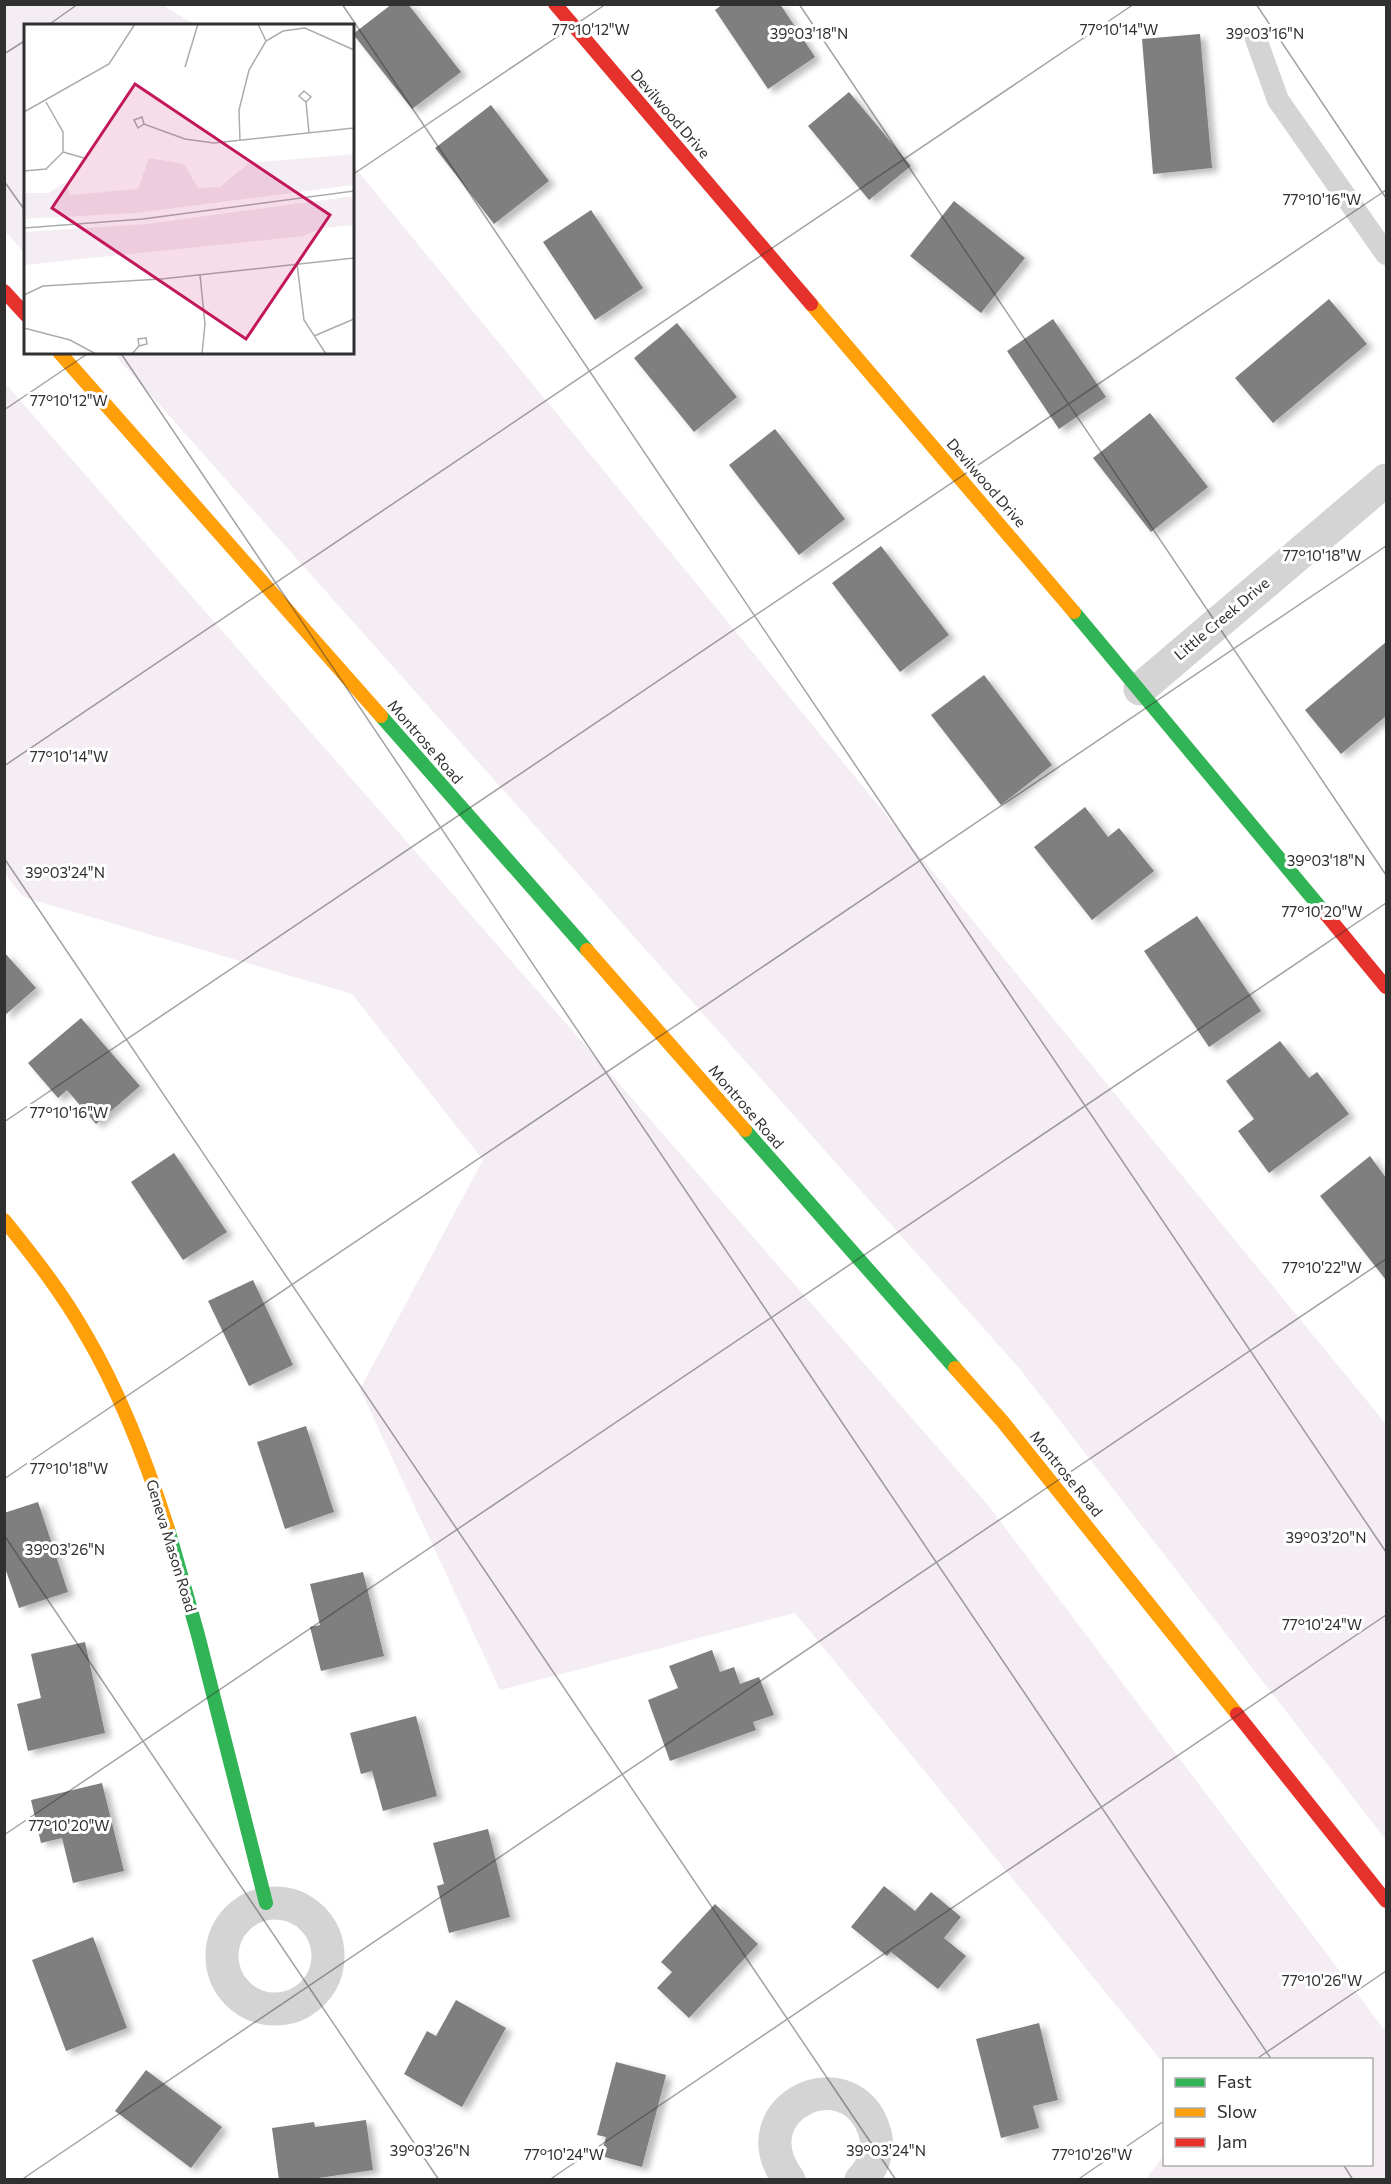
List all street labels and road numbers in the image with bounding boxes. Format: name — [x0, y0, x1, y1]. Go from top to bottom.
street label: Devilwood Drive — [627, 65, 714, 161]
street label: Devilwood Drive — [943, 434, 1030, 530]
street label: Little Creek Drive — [1170, 573, 1273, 663]
street label: Montrose Road — [384, 696, 467, 787]
street label: Montrose Road — [705, 1061, 788, 1152]
street label: Montrose Road — [1027, 1427, 1107, 1520]
street label: Geneva Mason Road — [143, 1477, 201, 1614]

